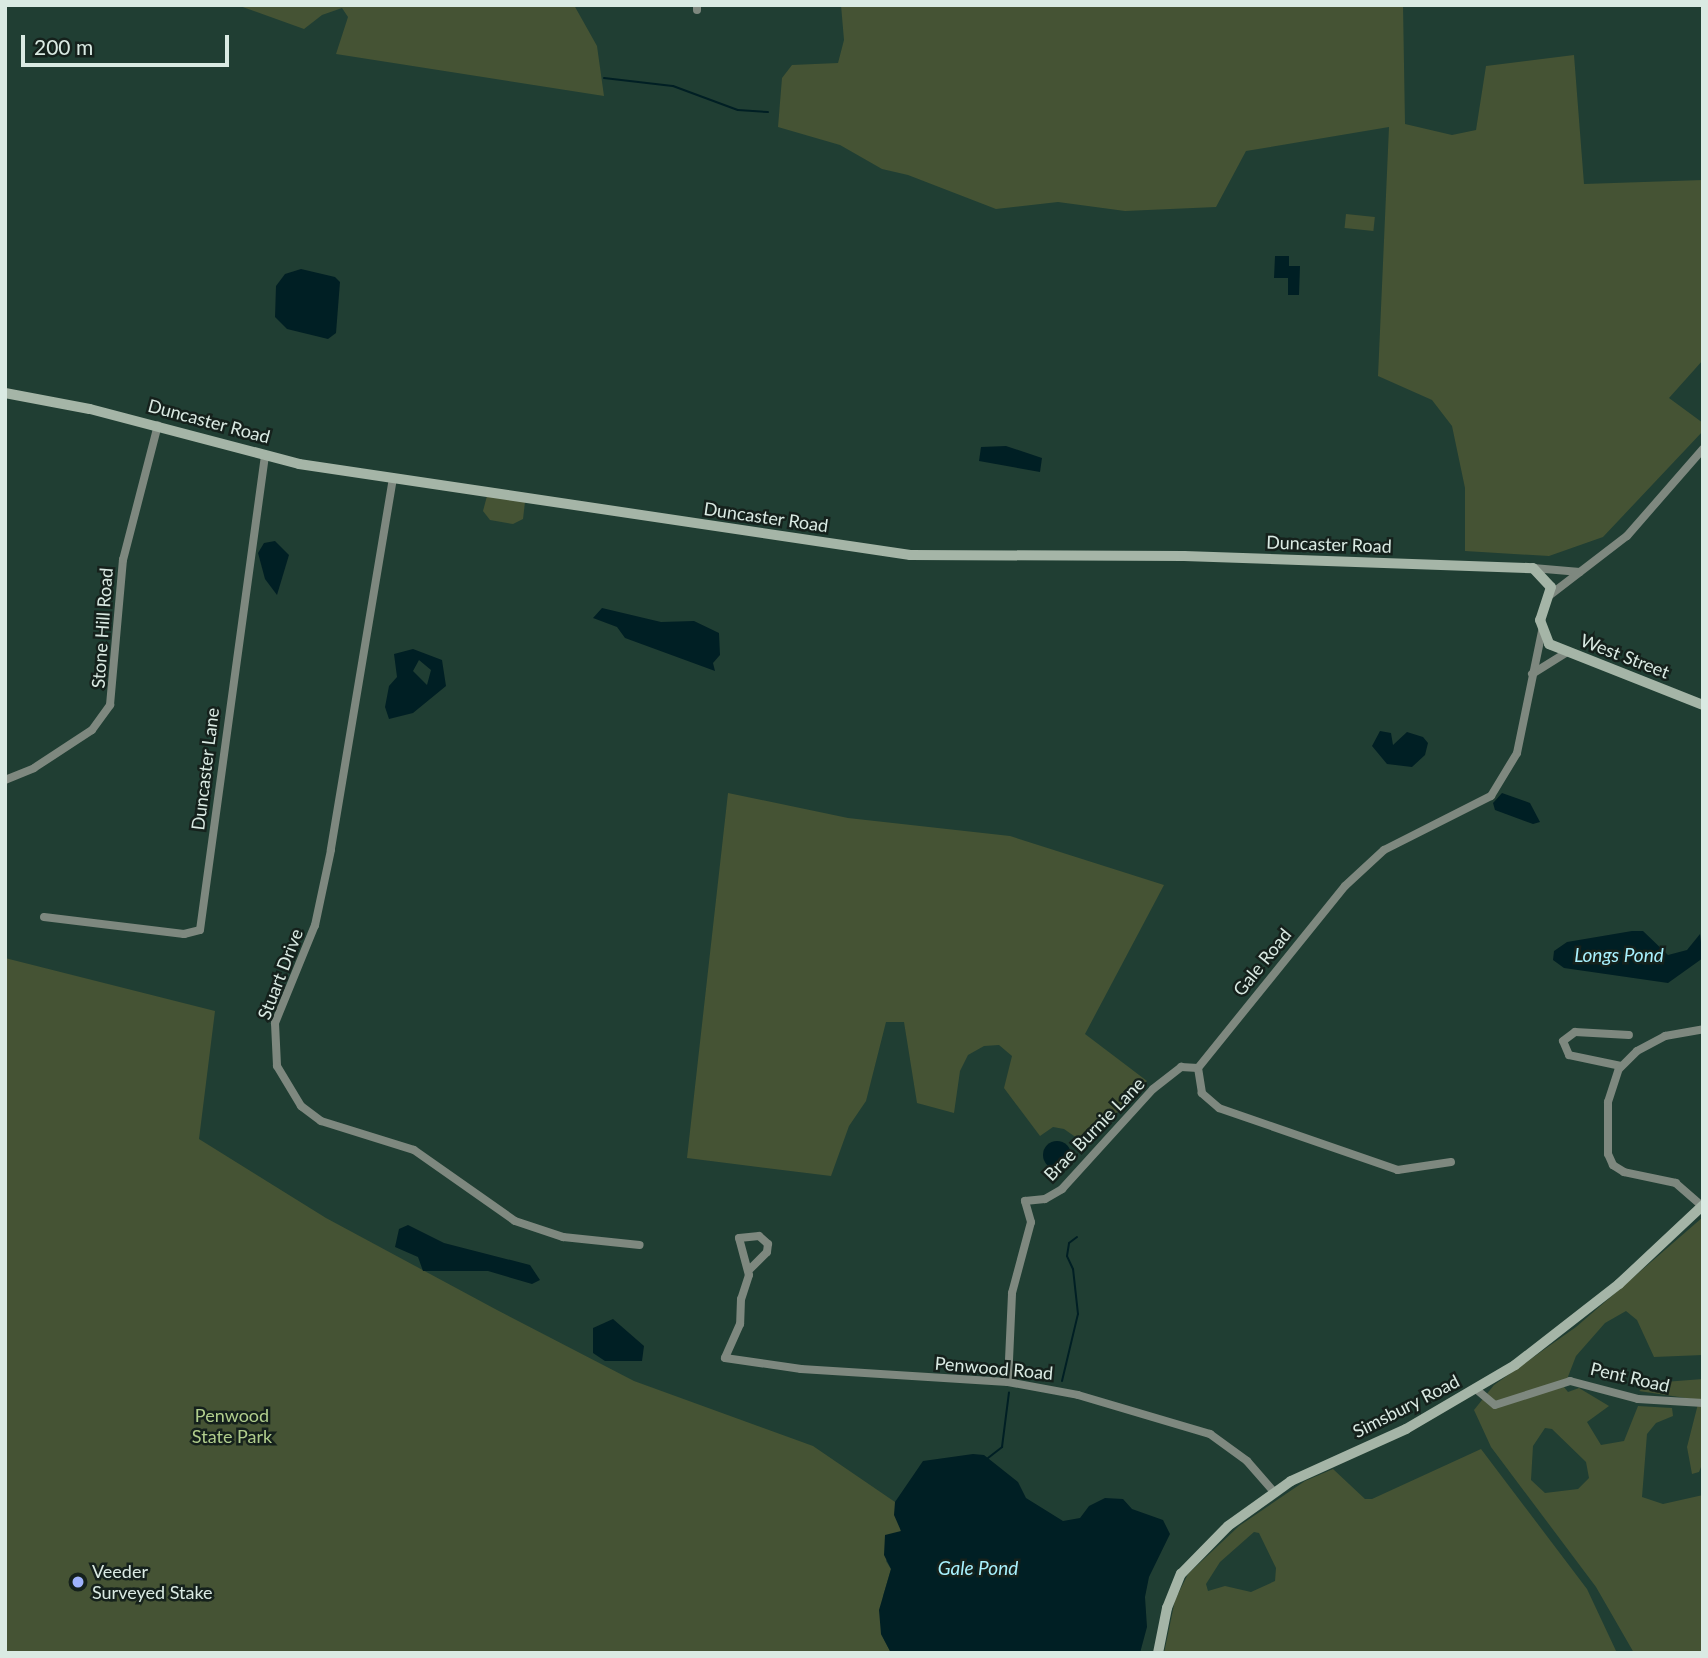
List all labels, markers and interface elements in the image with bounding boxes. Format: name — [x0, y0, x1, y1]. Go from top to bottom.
scale bar — [24, 21, 233, 65]
text: 200 m — [34, 34, 93, 59]
street label: Duncaster Road — [145, 394, 273, 448]
street label: Duncaster Road — [702, 498, 830, 536]
street label: Duncaster Road — [1266, 531, 1392, 557]
street label: Stone Hill Road — [87, 567, 117, 689]
street label: West Street — [1578, 629, 1672, 683]
street label: Duncaster Lane — [187, 706, 223, 832]
street label: Gale Road — [1228, 924, 1296, 1000]
street label: Stuart Drive — [253, 926, 307, 1022]
water label: Longs Pond — [1574, 944, 1664, 966]
street label: Brae Burnie Lane — [1039, 1073, 1149, 1185]
street label: Penwood Road — [934, 1352, 1054, 1384]
street label: Pent Road — [1588, 1357, 1672, 1397]
street label: Simsbury Road — [1349, 1370, 1463, 1442]
park label: Penwood State Park — [192, 1405, 272, 1448]
water label: Gale Pond — [938, 1557, 1018, 1579]
place label: Veeder Surveyed Stake — [92, 1561, 213, 1604]
marker: Veeder Surveyed Stake — [70, 1574, 86, 1590]

